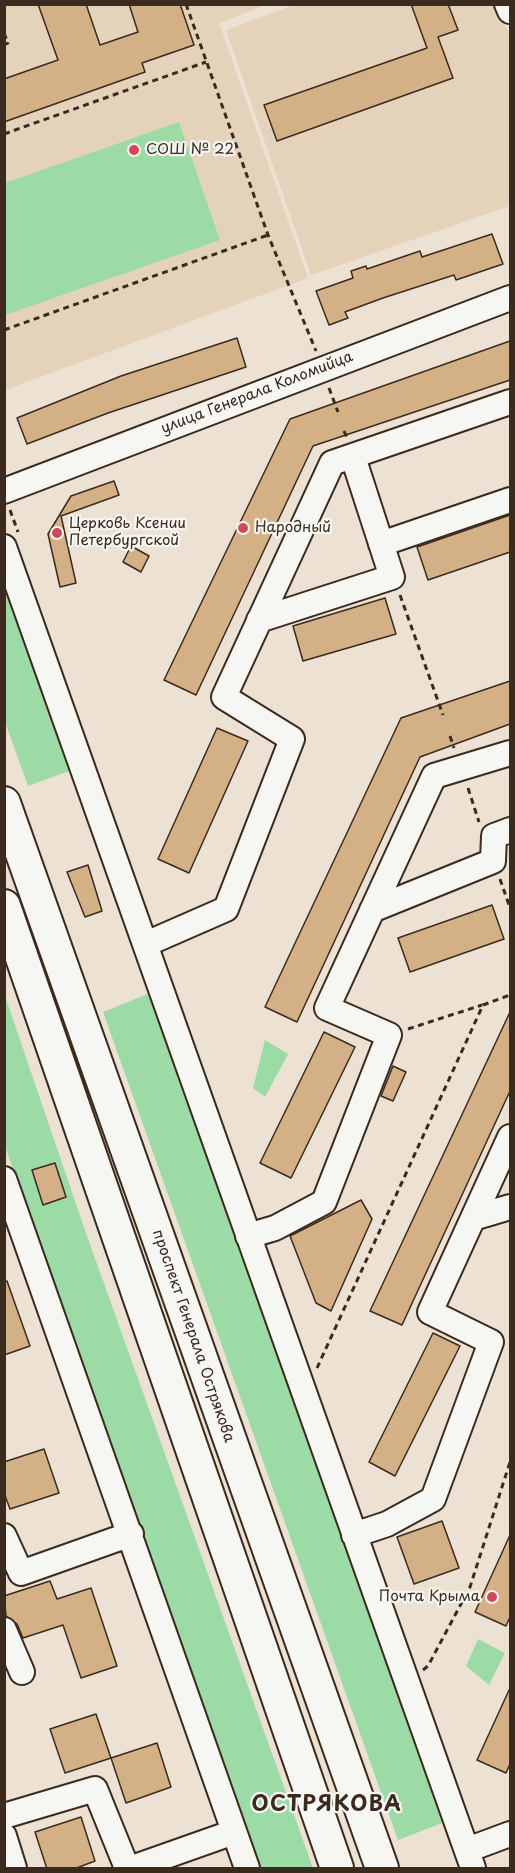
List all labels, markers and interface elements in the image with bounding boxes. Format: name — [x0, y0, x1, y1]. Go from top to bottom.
place label: СОШ № 22 — [146, 141, 234, 159]
marker: СОШ № 22 — [127, 143, 141, 157]
street label: улица Генерала Коломийца — [158, 348, 356, 438]
place label: Церковь Ксении Петербургской — [69, 515, 186, 550]
place label: Народный — [255, 519, 331, 537]
marker: Народный — [236, 521, 250, 535]
marker: Церковь Ксении Петербургской — [50, 526, 64, 540]
street label: проспект Генерала Острякова — [148, 1227, 238, 1445]
place label: Почта Крыма — [379, 1588, 480, 1606]
marker: Почта Крыма — [485, 1590, 499, 1604]
district label: ОСТРЯКОВА — [254, 1792, 400, 1818]

